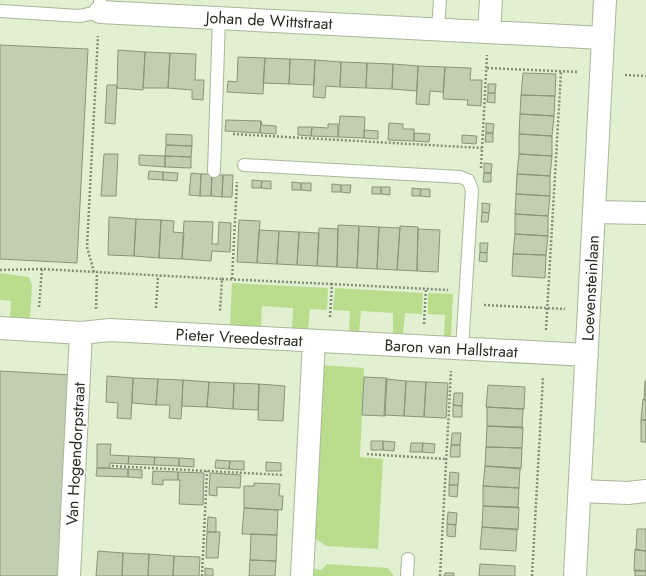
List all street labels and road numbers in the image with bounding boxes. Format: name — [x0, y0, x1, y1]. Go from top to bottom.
street label: Johan de Wittstraat — [203, 6, 333, 35]
street label: Loevensteinlaan — [576, 235, 605, 342]
street label: Pieter Vreedestraat — [175, 323, 303, 352]
street label: Baron van Hallstraat — [384, 334, 518, 363]
street label: Van Hogendorpstraat — [60, 382, 91, 526]

